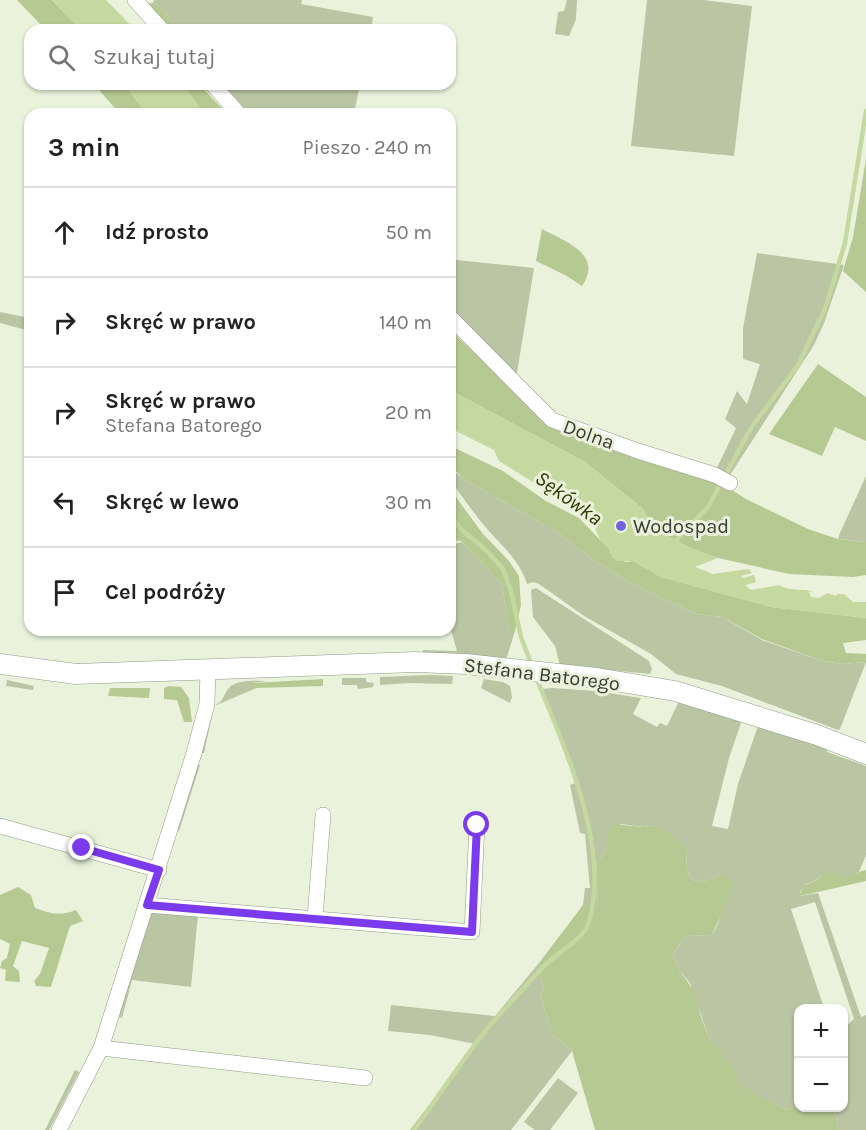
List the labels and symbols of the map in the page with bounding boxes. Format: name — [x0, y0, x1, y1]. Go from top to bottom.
street label: Dolna — [560, 415, 618, 454]
water label: Sękówka — [531, 466, 607, 530]
place label: Wodospad — [633, 515, 729, 538]
marker: Wodospad — [614, 519, 628, 533]
street label: Stefana Batorego — [463, 654, 621, 695]
route start — [463, 811, 489, 837]
route end — [68, 834, 94, 860]

